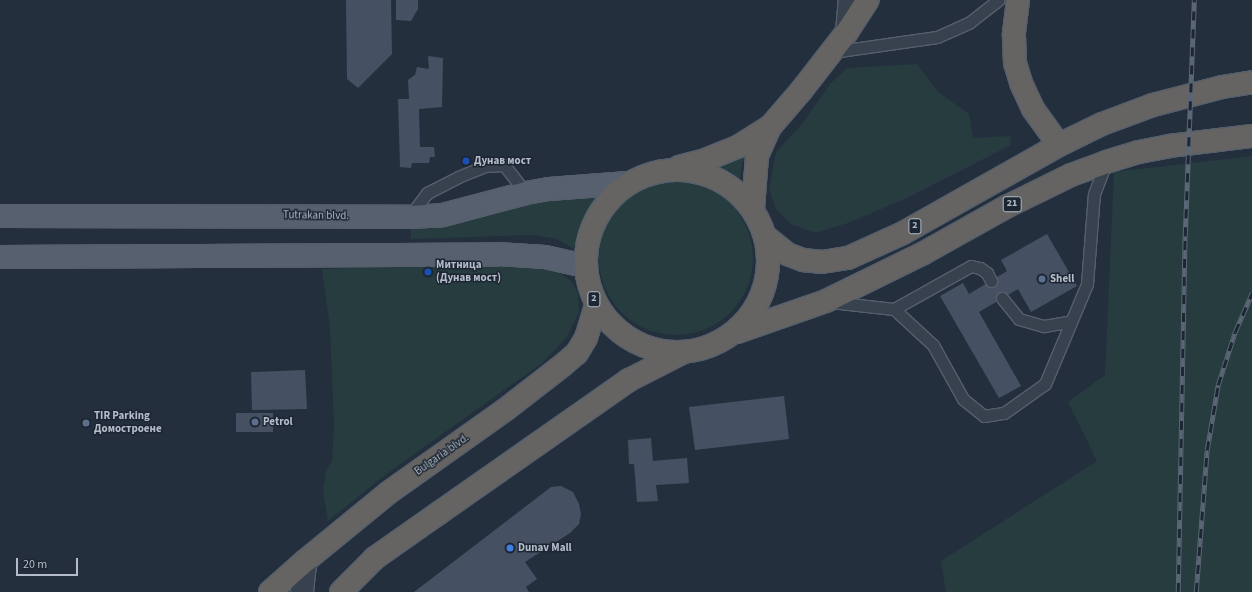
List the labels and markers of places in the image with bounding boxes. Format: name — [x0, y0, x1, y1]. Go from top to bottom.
place label: Дунав мост — [474, 154, 531, 168]
marker: Дунав мост — [461, 156, 471, 166]
place label: Митница (Дунав мост) — [436, 259, 501, 285]
marker: Митница (Дунав мост) — [423, 267, 433, 277]
place label: Shell — [1050, 272, 1074, 286]
marker: Shell — [1037, 274, 1047, 284]
place label: TIR Parking Домостроене — [94, 410, 162, 436]
place label: Petrol — [263, 415, 293, 429]
marker: Petrol — [250, 417, 260, 427]
marker: TIR Parking Домостроене — [81, 418, 91, 428]
place label: Dunav Mall — [518, 541, 572, 555]
marker: Dunav Mall — [505, 543, 515, 553]

